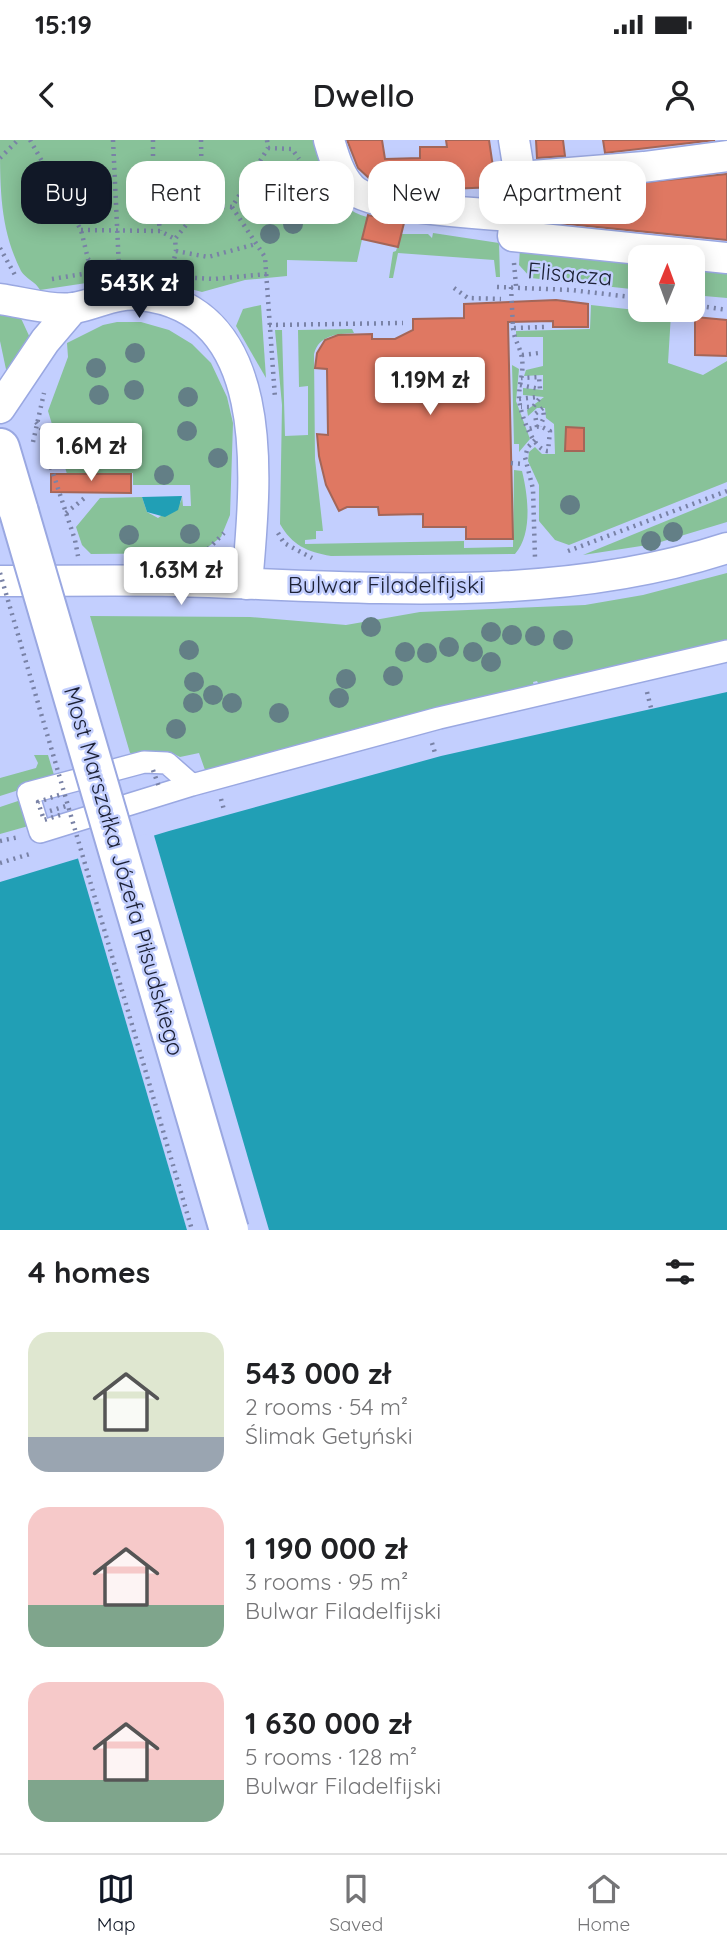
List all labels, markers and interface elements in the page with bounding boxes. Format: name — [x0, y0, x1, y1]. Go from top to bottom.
text: 15:19 — [35, 8, 92, 41]
text: Dwello — [313, 75, 414, 115]
icon: back — [28, 76, 66, 114]
icon: person — [661, 76, 699, 114]
chip: Buy — [21, 161, 112, 224]
chip: Rent — [126, 161, 225, 224]
chip: Filters — [239, 161, 354, 224]
chip: New — [368, 161, 465, 224]
chip: Apartment — [479, 161, 646, 224]
north arrow — [628, 245, 705, 322]
map controls — [628, 245, 705, 322]
street label: Flisacza — [526, 255, 614, 292]
pin: 543K zł — [74, 260, 204, 320]
text: 543K zł — [100, 268, 178, 297]
pin: 1.19M zł — [358, 358, 502, 417]
text: 1.19M zł — [391, 365, 469, 394]
pin: 1.6M zł — [26, 424, 156, 483]
text: 1.6M zł — [56, 431, 126, 460]
pin: 1.63M zł — [109, 547, 253, 607]
text: 1.63M zł — [140, 555, 222, 584]
street label: Bulwar Filadelfijski — [288, 570, 484, 599]
street label: Most Marszałka Józefa Piłsudskiego — [58, 683, 191, 1059]
text: 4 homes — [28, 1253, 150, 1291]
icon: filters — [661, 1253, 699, 1291]
text: 543 000 zł — [245, 1354, 391, 1392]
icon: home — [84, 1360, 168, 1444]
text: 2 rooms · 54 m² — [245, 1392, 408, 1421]
text: Ślimak Getyński — [245, 1421, 413, 1450]
text: 1 190 000 zł — [245, 1529, 407, 1567]
icon: home — [84, 1535, 168, 1619]
text: 3 rooms · 95 m² — [245, 1567, 408, 1596]
text: Bulwar Filadelfijski — [245, 1596, 441, 1625]
text: 1 630 000 zł — [245, 1704, 411, 1742]
icon: home — [84, 1710, 168, 1794]
text: 5 rooms · 128 m² — [245, 1742, 417, 1771]
text: Bulwar Filadelfijski — [245, 1771, 441, 1800]
tab: Map — [97, 1870, 136, 1936]
tab: Saved — [329, 1870, 383, 1936]
tab: Home — [577, 1870, 630, 1936]

